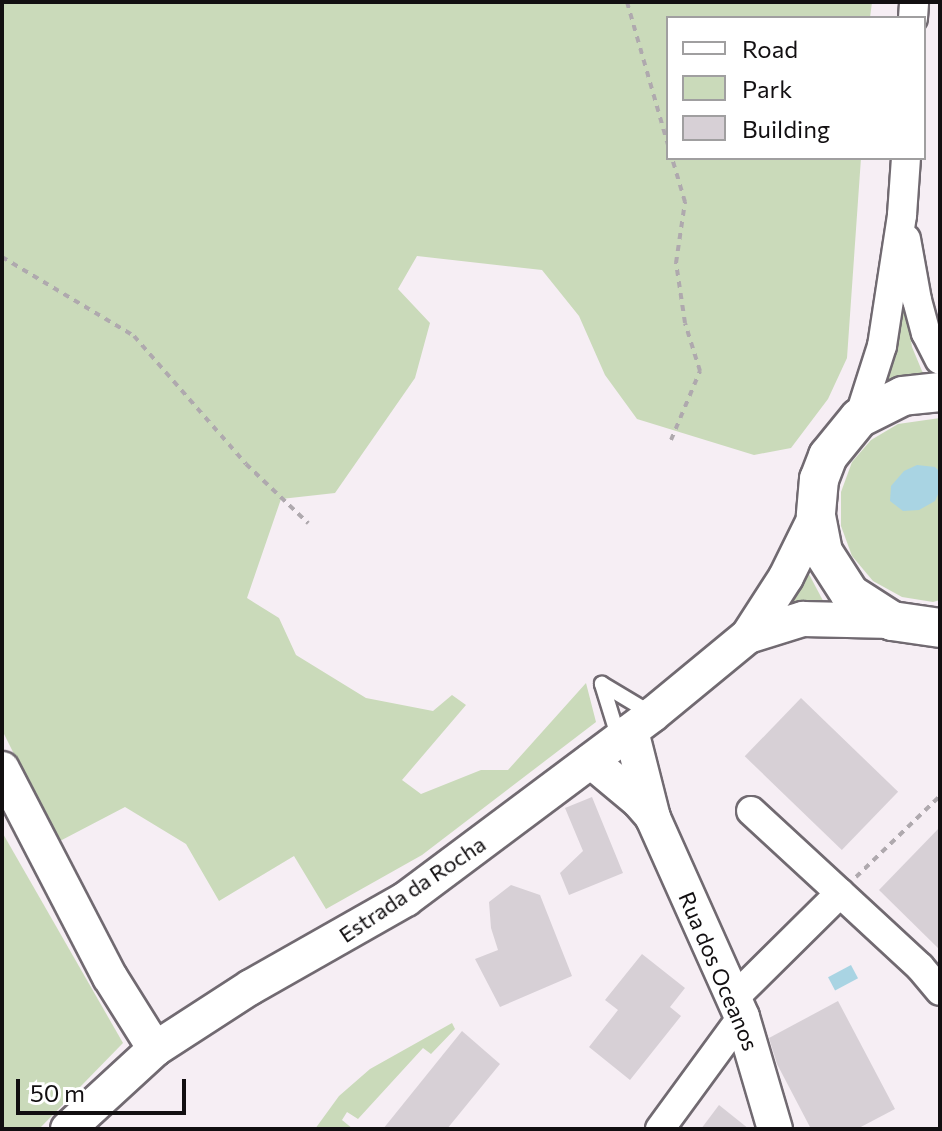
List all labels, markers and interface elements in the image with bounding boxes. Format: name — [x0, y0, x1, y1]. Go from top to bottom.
legend — [666, 16, 926, 160]
text: Road — [742, 34, 798, 63]
text: Park — [742, 74, 792, 103]
text: Building — [742, 114, 830, 143]
street label: Estrada da Rocha — [334, 830, 490, 948]
street label: Rua dos Oceanos — [674, 888, 764, 1054]
scale bar — [20, 1063, 190, 1113]
text: 50 m — [30, 1078, 85, 1107]

